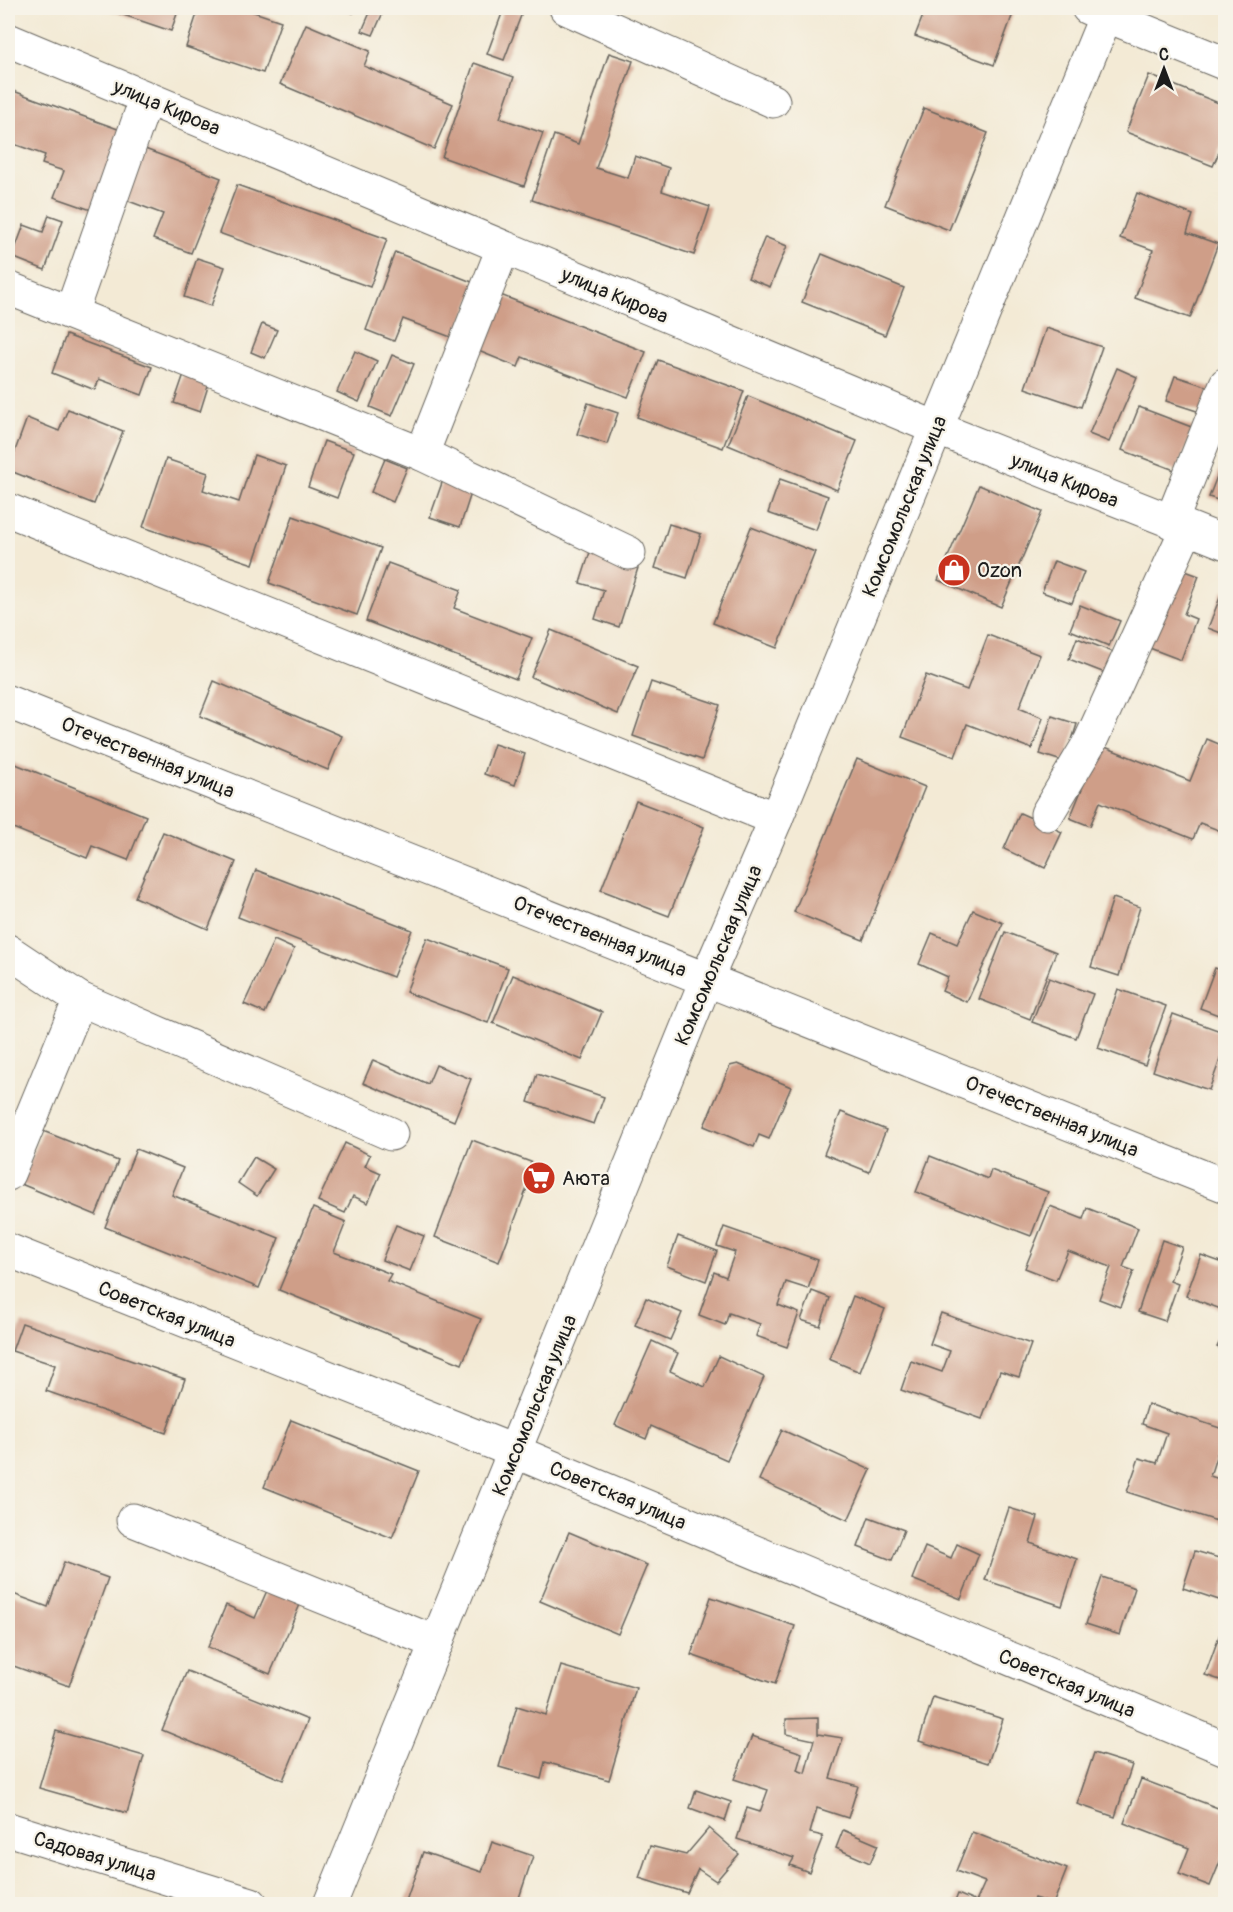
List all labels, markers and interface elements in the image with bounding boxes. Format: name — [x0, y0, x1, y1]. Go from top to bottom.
north arrow — [1134, 39, 1194, 99]
text: С — [1159, 45, 1169, 65]
street label: улица Кирова — [109, 73, 224, 141]
street label: улица Кирова — [557, 261, 672, 329]
street label: Комсомольская улица — [857, 412, 952, 600]
street label: улица Кирова — [1006, 447, 1122, 513]
shop icon: Ozon — [936, 552, 972, 588]
place label: Ozon — [977, 558, 1022, 583]
street label: Отечественная улица — [57, 711, 238, 804]
street label: Комсомольская улица — [669, 861, 768, 1049]
street label: Отечественная улица — [509, 890, 690, 983]
street label: Отечественная улица — [961, 1070, 1142, 1163]
supermarket icon: Аюта — [521, 1160, 557, 1196]
place label: Аюта — [562, 1166, 610, 1191]
street label: Советская улица — [94, 1276, 239, 1353]
street label: Комсомольская улица — [487, 1311, 582, 1499]
street label: Советская улица — [546, 1455, 690, 1536]
street label: Советская улица — [995, 1643, 1139, 1724]
street label: Садовая улица — [30, 1826, 159, 1887]

